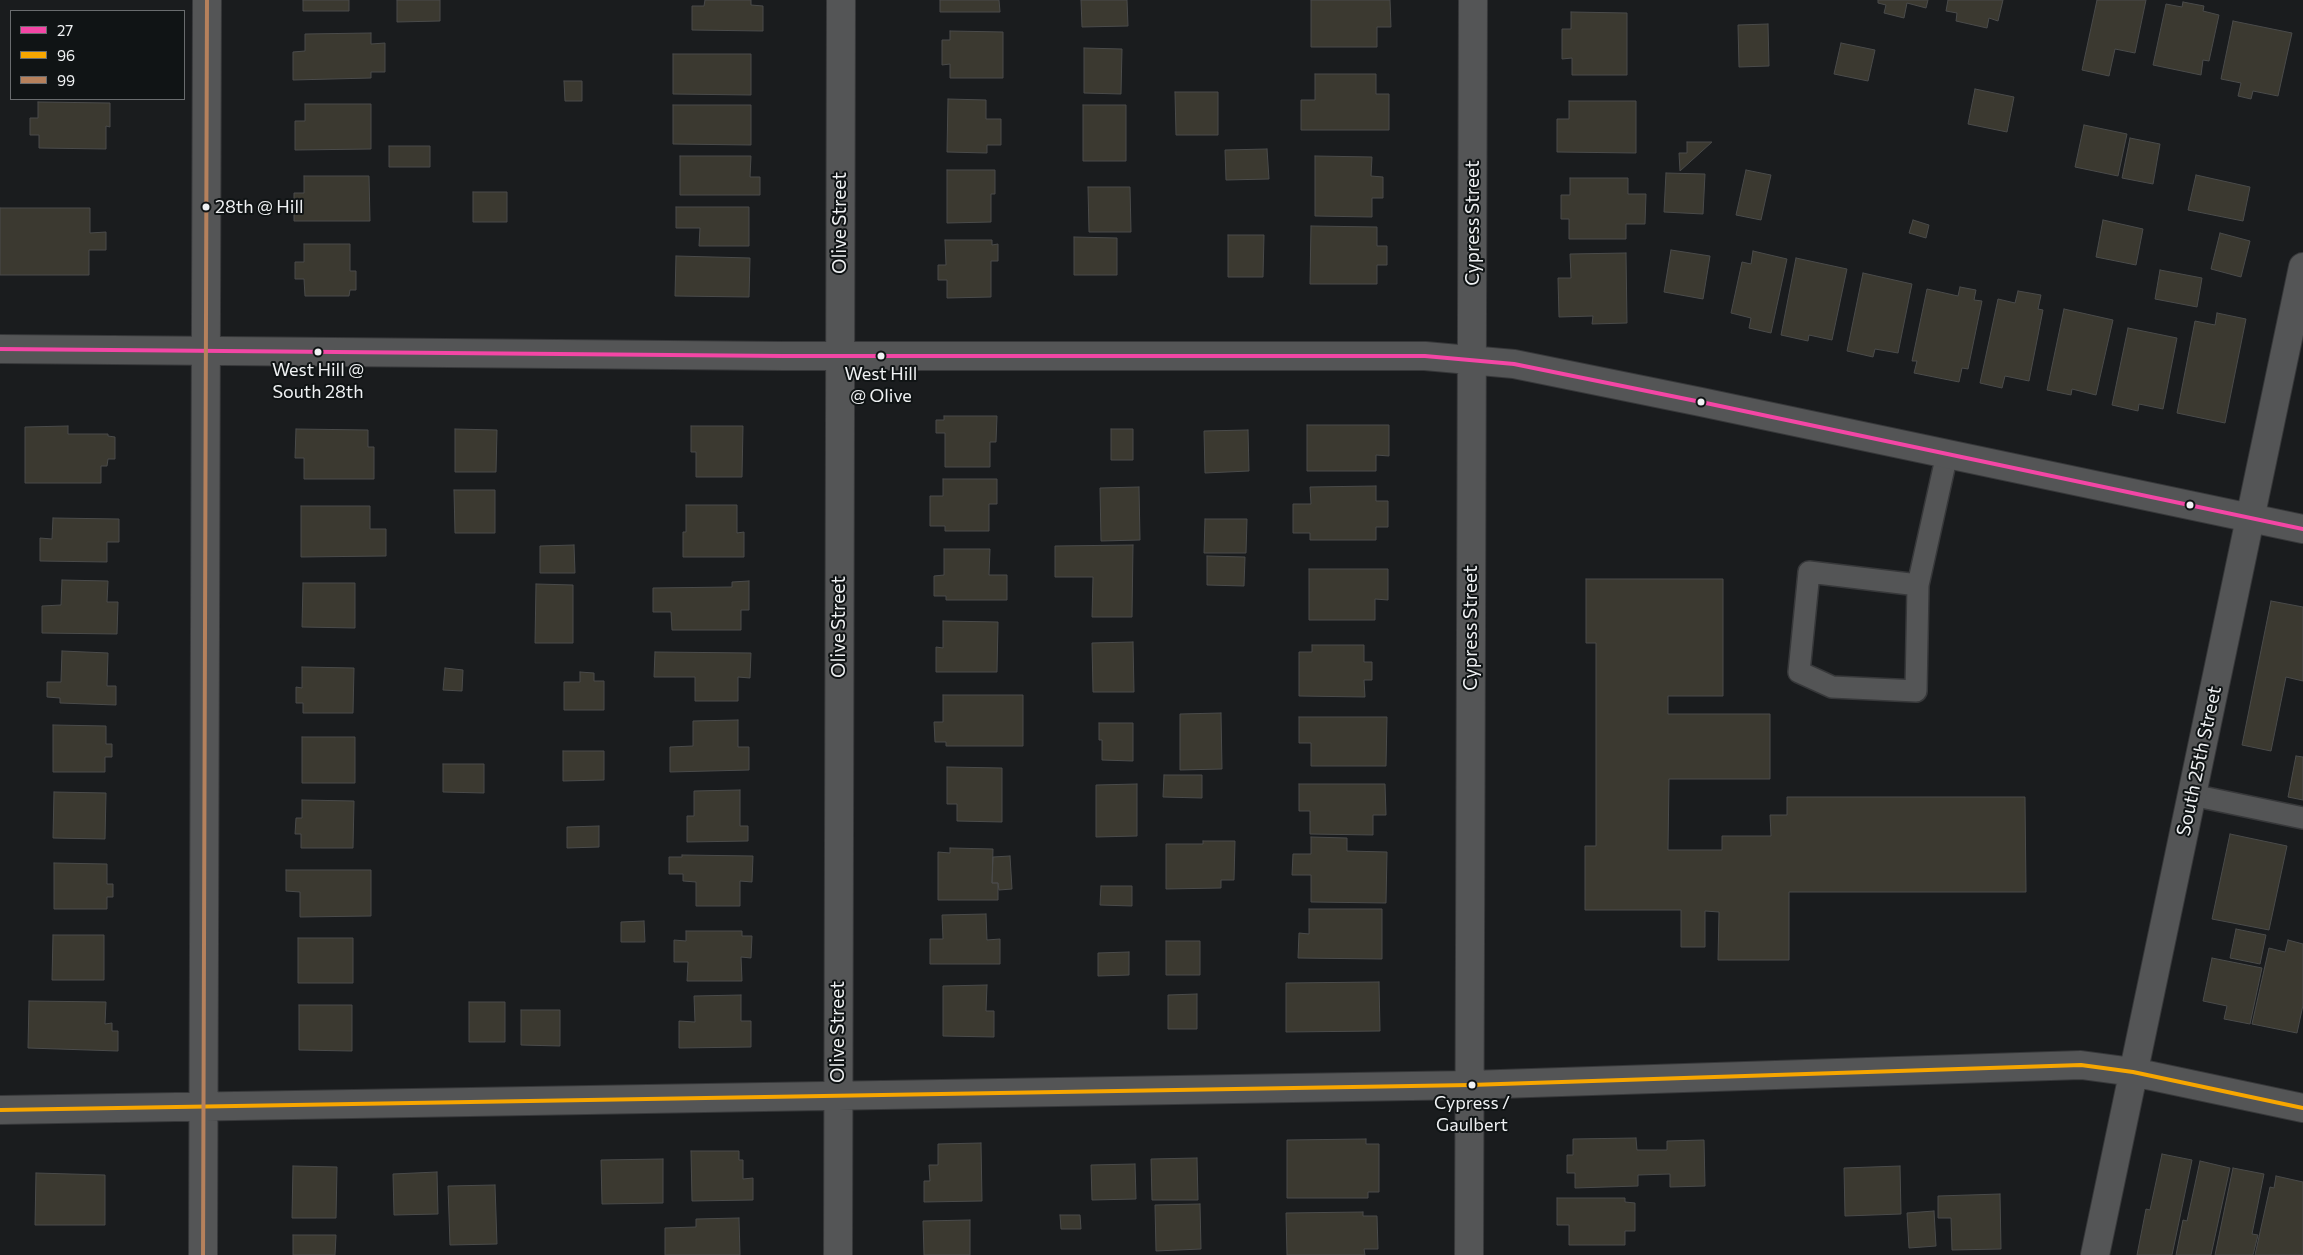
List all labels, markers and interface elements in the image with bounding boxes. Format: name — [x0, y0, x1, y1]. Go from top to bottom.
legend — [10, 10, 185, 100]
text: 27 — [57, 21, 73, 39]
text: 96 — [57, 46, 75, 64]
text: 99 — [57, 71, 75, 89]
street label: Cypress Street — [1462, 160, 1484, 286]
street label: Olive Street — [829, 172, 851, 274]
place label: 28th @ Hill — [215, 196, 304, 218]
marker: 28th @ Hill — [201, 202, 211, 212]
marker: West Hill @ South 28th — [313, 347, 323, 357]
marker: West Hill @ Olive — [876, 351, 886, 361]
place label: West Hill @ South 28th — [272, 359, 364, 402]
place label: West Hill @ Olive — [845, 363, 917, 406]
unlabelled marker — [1696, 397, 1706, 407]
unlabelled marker — [2185, 500, 2195, 510]
street label: Cypress Street — [1460, 565, 1482, 691]
street label: Olive Street — [828, 576, 850, 678]
street label: South 25th Street — [2172, 684, 2226, 838]
street label: Olive Street — [827, 981, 849, 1083]
marker: Cypress / Gaulbert — [1467, 1080, 1477, 1090]
place label: Cypress / Gaulbert — [1434, 1092, 1510, 1134]

